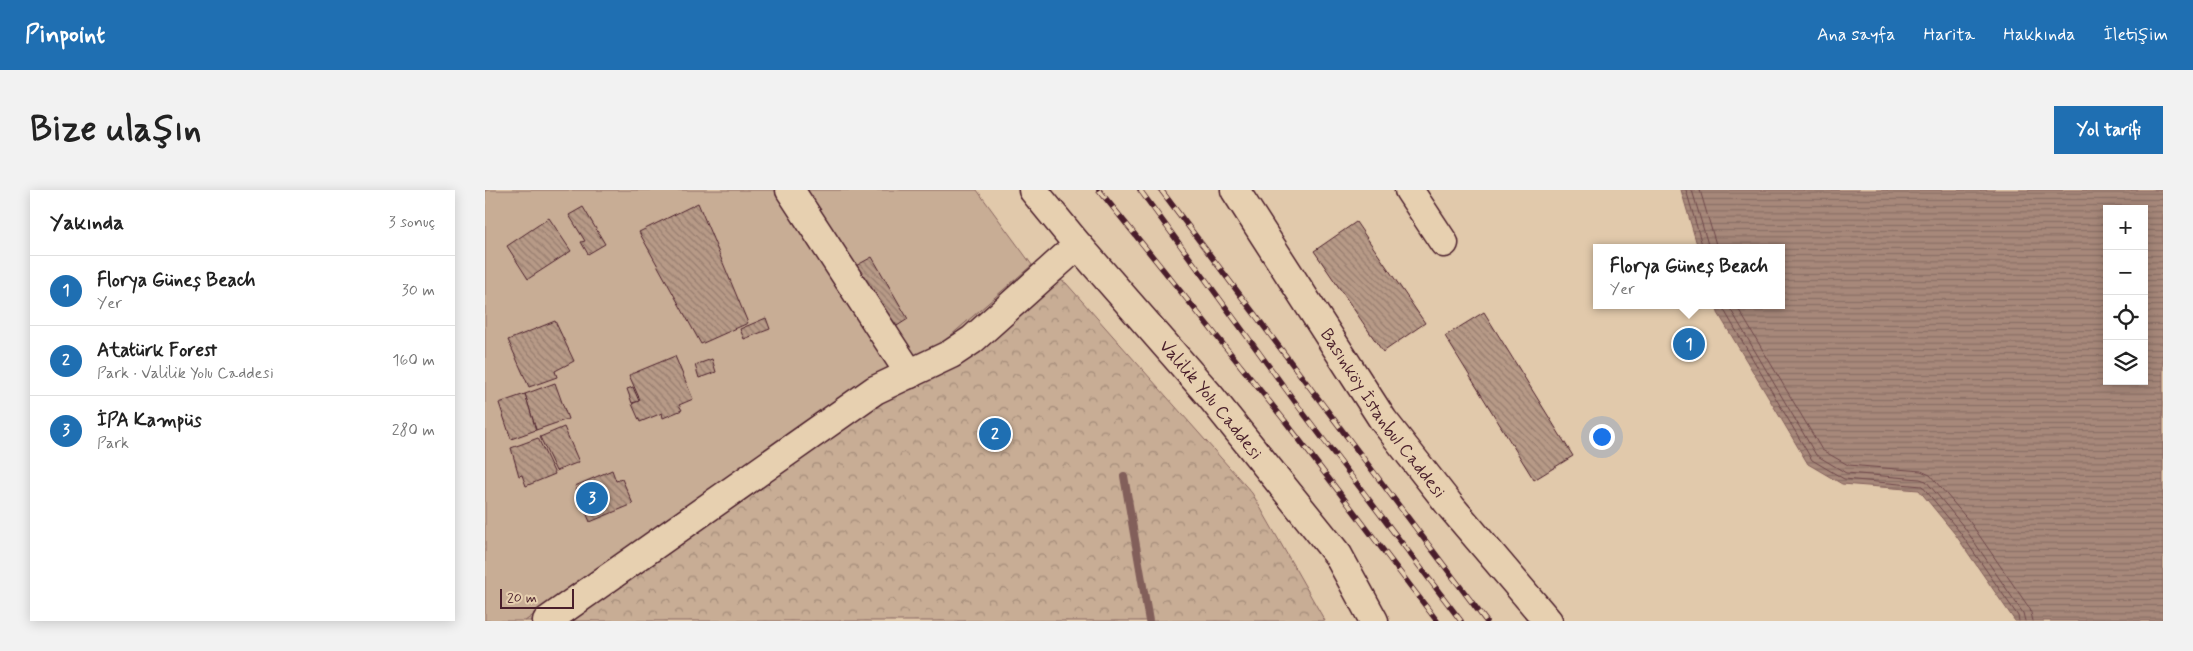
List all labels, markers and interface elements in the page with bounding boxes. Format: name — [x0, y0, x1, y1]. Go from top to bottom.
text: Pinpoint — [25, 20, 105, 51]
text: Ana sayfa — [1817, 23, 1896, 47]
text: Harita — [1924, 23, 1975, 47]
text: Hakkında — [2003, 23, 2076, 47]
text: İletişim — [2104, 23, 2168, 47]
button: Yol tarifi — [2054, 106, 2163, 154]
text: Bize ulaşın — [30, 107, 201, 153]
map controls — [2103, 205, 2148, 385]
button: + — [2103, 205, 2148, 250]
text: Yakında — [50, 209, 124, 237]
text: 3 sonuç — [388, 212, 435, 233]
popup — [1593, 244, 1785, 309]
button: − — [2103, 250, 2148, 295]
text: Florya Güneș Beach — [1610, 254, 1768, 279]
text: Florya Güneș Beach — [97, 268, 255, 293]
text: Yer — [1610, 279, 1635, 300]
text: 1 — [62, 280, 70, 301]
text: 30 m — [402, 280, 435, 301]
text: Yer — [97, 293, 122, 314]
button: locate — [2103, 295, 2148, 340]
street label: Basınköy İstanbul Caddesi — [1314, 324, 1451, 504]
pin: 1 — [1673, 325, 1705, 363]
street label: Valilik Yolu Caddesi — [1153, 335, 1267, 465]
text: Atatürk Forest — [97, 338, 217, 363]
button: layers — [2103, 340, 2148, 385]
text: 2 — [62, 350, 70, 371]
text: 160 m — [392, 350, 435, 371]
text: Park · Valilik Yolu Caddesi — [97, 363, 274, 384]
text: İPA Kampüs — [97, 408, 202, 433]
pin: 2 — [979, 415, 1011, 453]
text: 3 — [62, 420, 70, 441]
text: 280 m — [392, 420, 435, 441]
your location — [1589, 424, 1615, 450]
text: Park — [97, 433, 129, 454]
pin: 3 — [576, 479, 608, 517]
scale bar — [500, 586, 574, 609]
text: 20 m — [507, 589, 537, 607]

